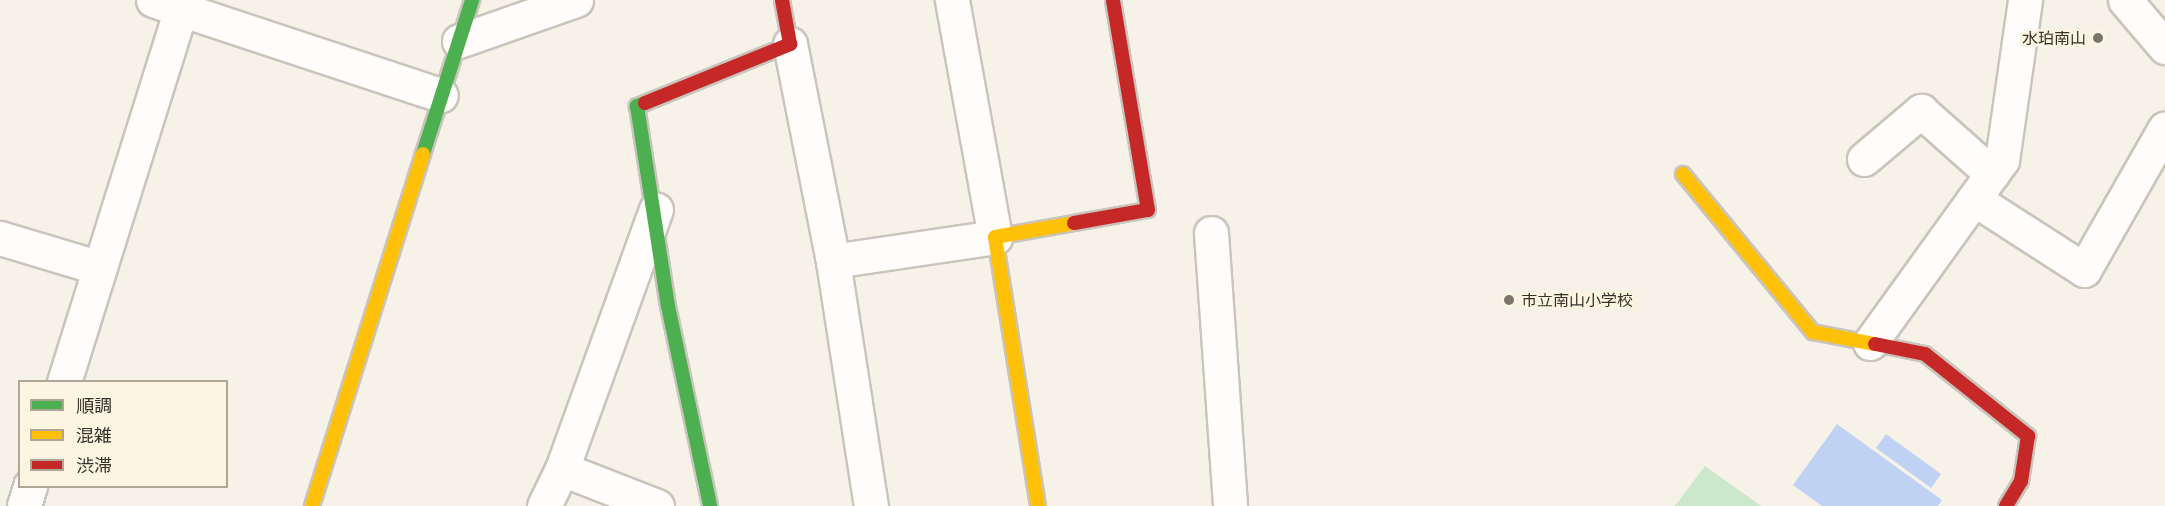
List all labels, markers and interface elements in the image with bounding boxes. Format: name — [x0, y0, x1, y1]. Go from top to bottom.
place label: 水珀南山 — [2022, 28, 2086, 48]
marker: 水珀南山 — [2091, 31, 2105, 45]
place label: 市立南山小学校 — [1521, 290, 1633, 310]
marker: 市立南山小学校 — [1502, 293, 1516, 307]
legend — [18, 380, 228, 488]
text: 順調 — [76, 392, 112, 419]
text: 混雑 — [76, 422, 112, 449]
text: 渋滞 — [76, 452, 112, 479]

